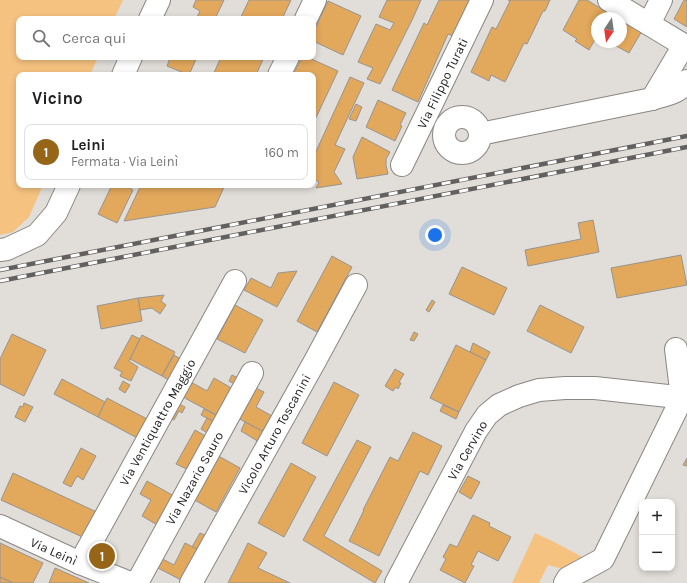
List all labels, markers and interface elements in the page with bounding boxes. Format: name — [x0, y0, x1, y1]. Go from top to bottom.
north arrow — [591, 12, 627, 48]
search box — [16, 16, 316, 60]
icon: search — [30, 27, 52, 49]
text: Cerca qui — [62, 29, 126, 47]
street label: Via Filippo Turati — [414, 35, 471, 131]
text: Vicino — [32, 88, 83, 108]
text: Leini — [71, 136, 106, 154]
text: 1 — [44, 145, 48, 160]
text: 160 m — [264, 145, 299, 160]
text: Fermata · Via Leinì — [71, 154, 178, 169]
your location — [425, 225, 445, 245]
street label: Via Ventiquattro Maggio — [116, 356, 199, 489]
street label: Vicolo Arturo Toscanini — [235, 371, 314, 497]
street label: Via Cervino — [444, 418, 490, 483]
street label: Via Nazario Sauro — [163, 429, 226, 527]
map controls — [639, 499, 675, 571]
button: + — [639, 499, 675, 535]
street label: Via Leinì — [28, 534, 80, 568]
button: − — [639, 535, 675, 571]
pin: 1 — [89, 541, 115, 571]

